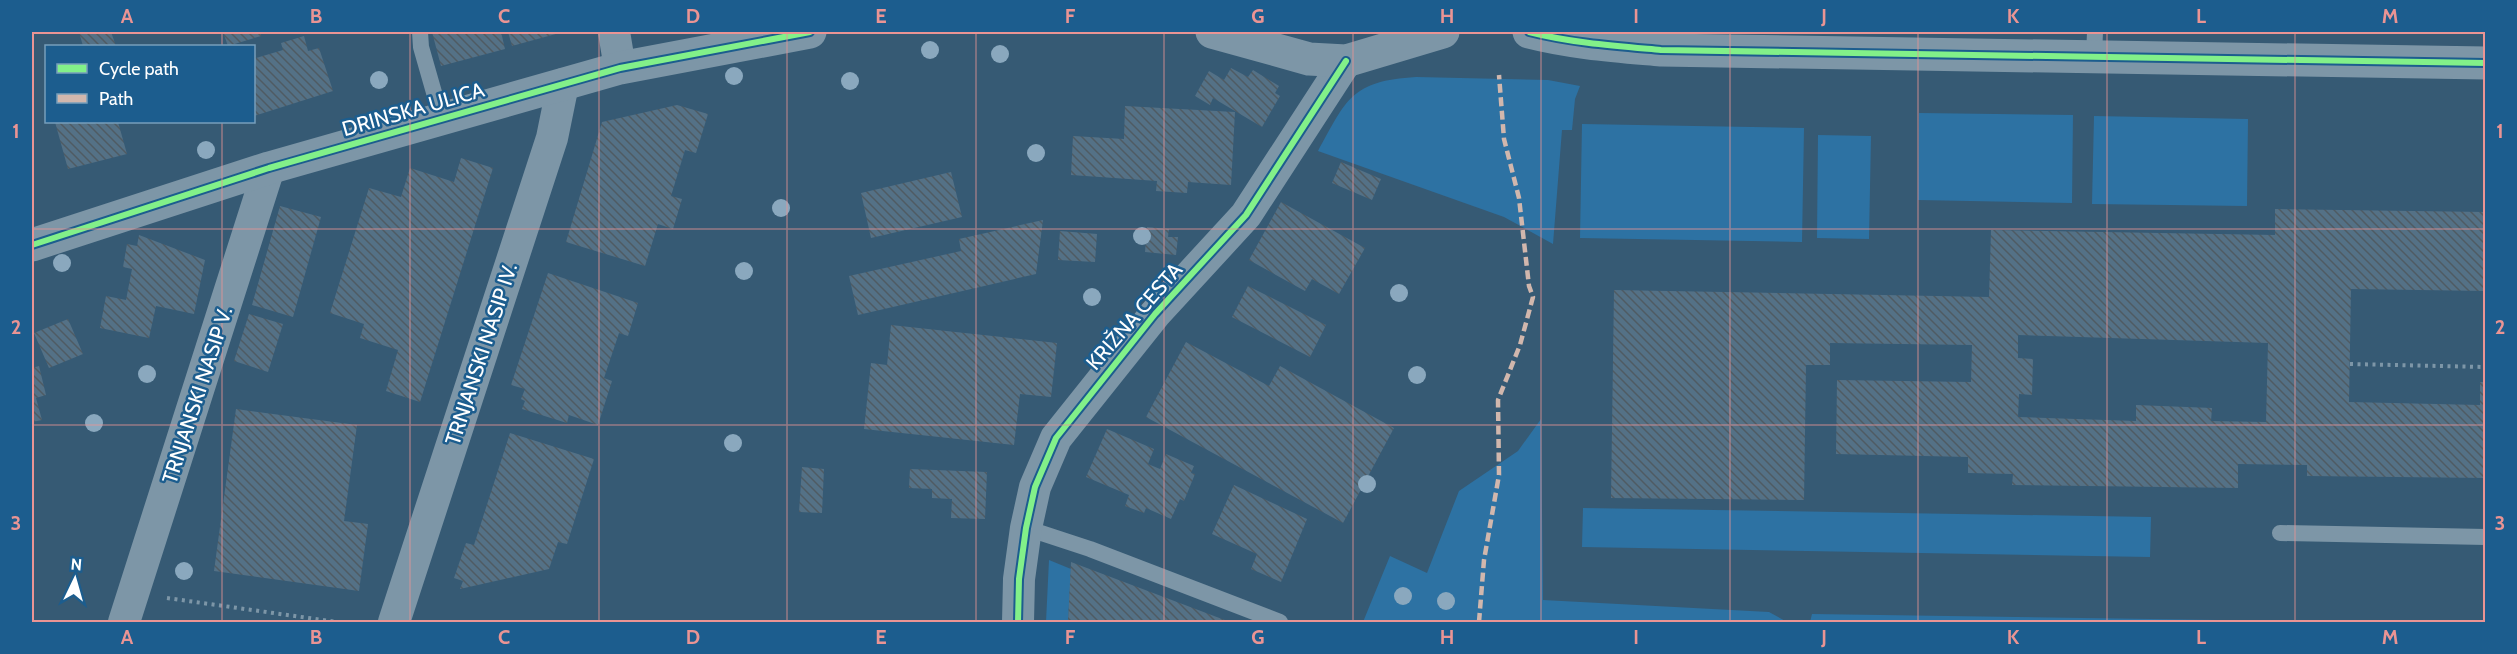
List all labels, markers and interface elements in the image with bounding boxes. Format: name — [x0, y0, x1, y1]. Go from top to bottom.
text: A — [121, 4, 134, 28]
text: B — [310, 4, 322, 28]
text: C — [498, 4, 510, 28]
text: D — [686, 4, 700, 28]
text: E — [875, 4, 887, 28]
text: F — [1065, 4, 1076, 28]
text: G — [1251, 4, 1265, 28]
text: H — [1440, 4, 1454, 28]
text: I — [1633, 4, 1639, 28]
text: J — [1820, 4, 1827, 28]
text: K — [2007, 4, 2020, 28]
text: L — [2196, 4, 2206, 28]
text: M — [2382, 4, 2398, 28]
legend — [45, 45, 255, 123]
text: Cycle path — [99, 58, 179, 80]
street label: DRINSKA ULICA — [339, 77, 487, 141]
text: Path — [99, 88, 133, 110]
text: 1 — [12, 119, 20, 143]
text: 1 — [2496, 119, 2504, 143]
street label: KRIŽNA CESTA — [1080, 257, 1187, 375]
street label: TRNJANSKI NASIP IV. — [440, 260, 522, 448]
street label: TRNJANSKI NASIP V. — [157, 303, 237, 487]
text: 2 — [11, 315, 21, 339]
text: 2 — [2495, 315, 2505, 339]
text: 3 — [11, 511, 21, 535]
text: 3 — [2495, 511, 2505, 535]
north arrow — [45, 549, 105, 609]
text: N — [70, 555, 83, 575]
text: A — [121, 625, 134, 649]
text: B — [310, 625, 322, 649]
text: C — [498, 625, 510, 649]
text: D — [686, 625, 700, 649]
text: E — [875, 625, 887, 649]
text: F — [1065, 625, 1076, 649]
text: G — [1251, 625, 1265, 649]
text: H — [1440, 625, 1454, 649]
text: I — [1633, 625, 1639, 649]
text: J — [1820, 625, 1827, 649]
text: K — [2007, 625, 2020, 649]
text: L — [2196, 625, 2206, 649]
text: M — [2382, 625, 2398, 649]

